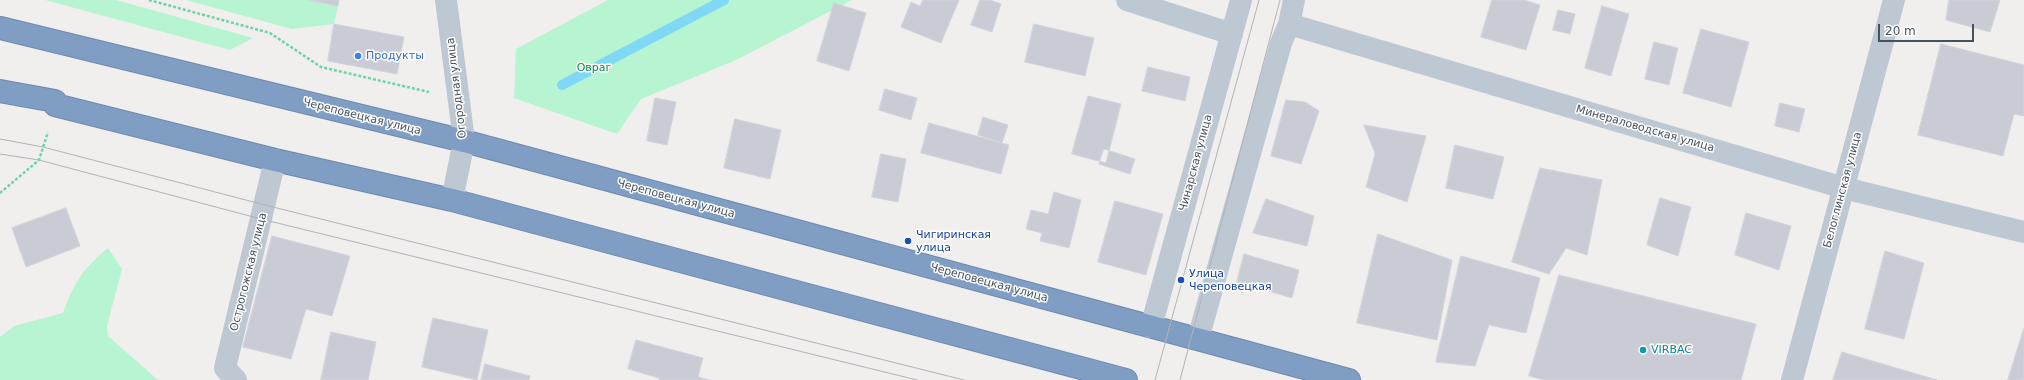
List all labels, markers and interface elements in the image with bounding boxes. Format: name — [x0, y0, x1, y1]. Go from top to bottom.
scale bar — [1880, 16, 1976, 42]
text: 20 m — [1885, 24, 1916, 38]
street label: Огородная улица — [444, 37, 470, 139]
place label: Продукты — [366, 49, 424, 63]
marker: Продукты — [353, 51, 363, 61]
park label: Овраг — [577, 61, 611, 75]
street label: Череповецкая улица — [302, 96, 422, 138]
street label: Минераловодская улица — [1574, 103, 1716, 155]
street label: Чинарская улица — [1177, 113, 1215, 213]
street label: Белоглинская улица — [1821, 130, 1865, 250]
street label: Череповецкая улица — [616, 177, 736, 221]
street label: Острогожская улица — [228, 211, 270, 333]
place label: Чигиринская улица — [916, 228, 991, 254]
marker: Чигиринская улица — [903, 236, 913, 246]
street label: Череповецкая улица — [929, 261, 1049, 305]
place label: Улица Череповецкая — [1189, 267, 1272, 293]
marker: Улица Череповецкая — [1176, 275, 1186, 285]
place label: VIRBAC — [1651, 343, 1692, 357]
marker: VIRBAC — [1638, 345, 1648, 355]

